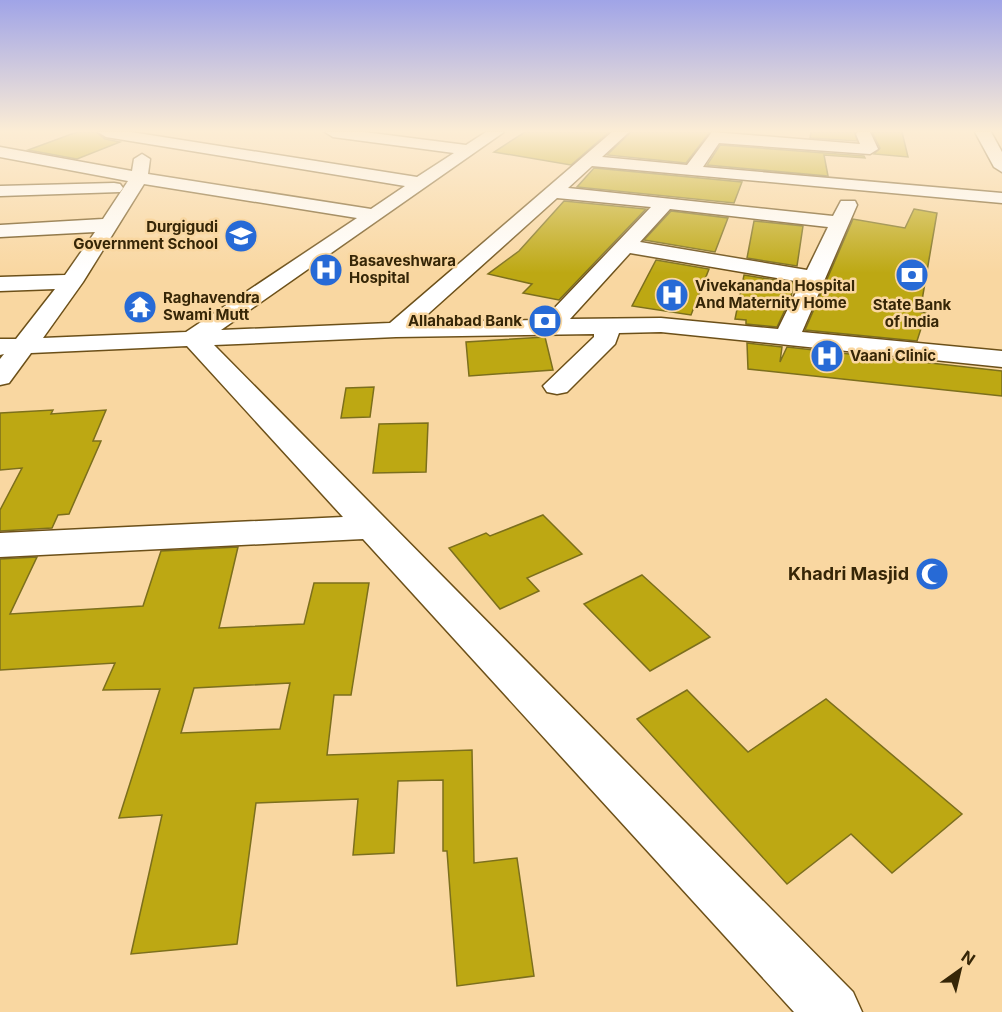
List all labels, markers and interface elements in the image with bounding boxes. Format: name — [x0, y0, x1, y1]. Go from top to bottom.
place label: Durgigudi Government School — [73, 217, 218, 253]
school or university icon: Durgigudi Government School — [223, 218, 259, 254]
place label: Basaveshwara Hospital — [349, 251, 456, 287]
hospital icon: Basaveshwara Hospital — [308, 252, 344, 288]
bank icon: State Bank of India — [894, 257, 930, 293]
place label: Vivekananda Hospital And Maternity Home — [695, 276, 855, 312]
hospital icon: Vivekananda Hospital And Maternity Home — [654, 277, 690, 313]
place label: Raghavendra Swami Mutt — [163, 288, 260, 324]
temple icon: Raghavendra Swami Mutt — [122, 289, 158, 325]
place label: State Bank of India — [873, 295, 952, 331]
bank icon: Allahabad Bank — [527, 303, 563, 339]
place label: Allahabad Bank — [408, 311, 522, 330]
hospital icon: Vaani Clinic — [809, 338, 845, 374]
place label: Vaani Clinic — [850, 346, 936, 365]
mosque icon: Khadri Masjid — [914, 556, 950, 592]
place label: Khadri Masjid — [788, 563, 909, 584]
north arrow — [930, 940, 990, 1000]
text: N — [958, 946, 979, 969]

